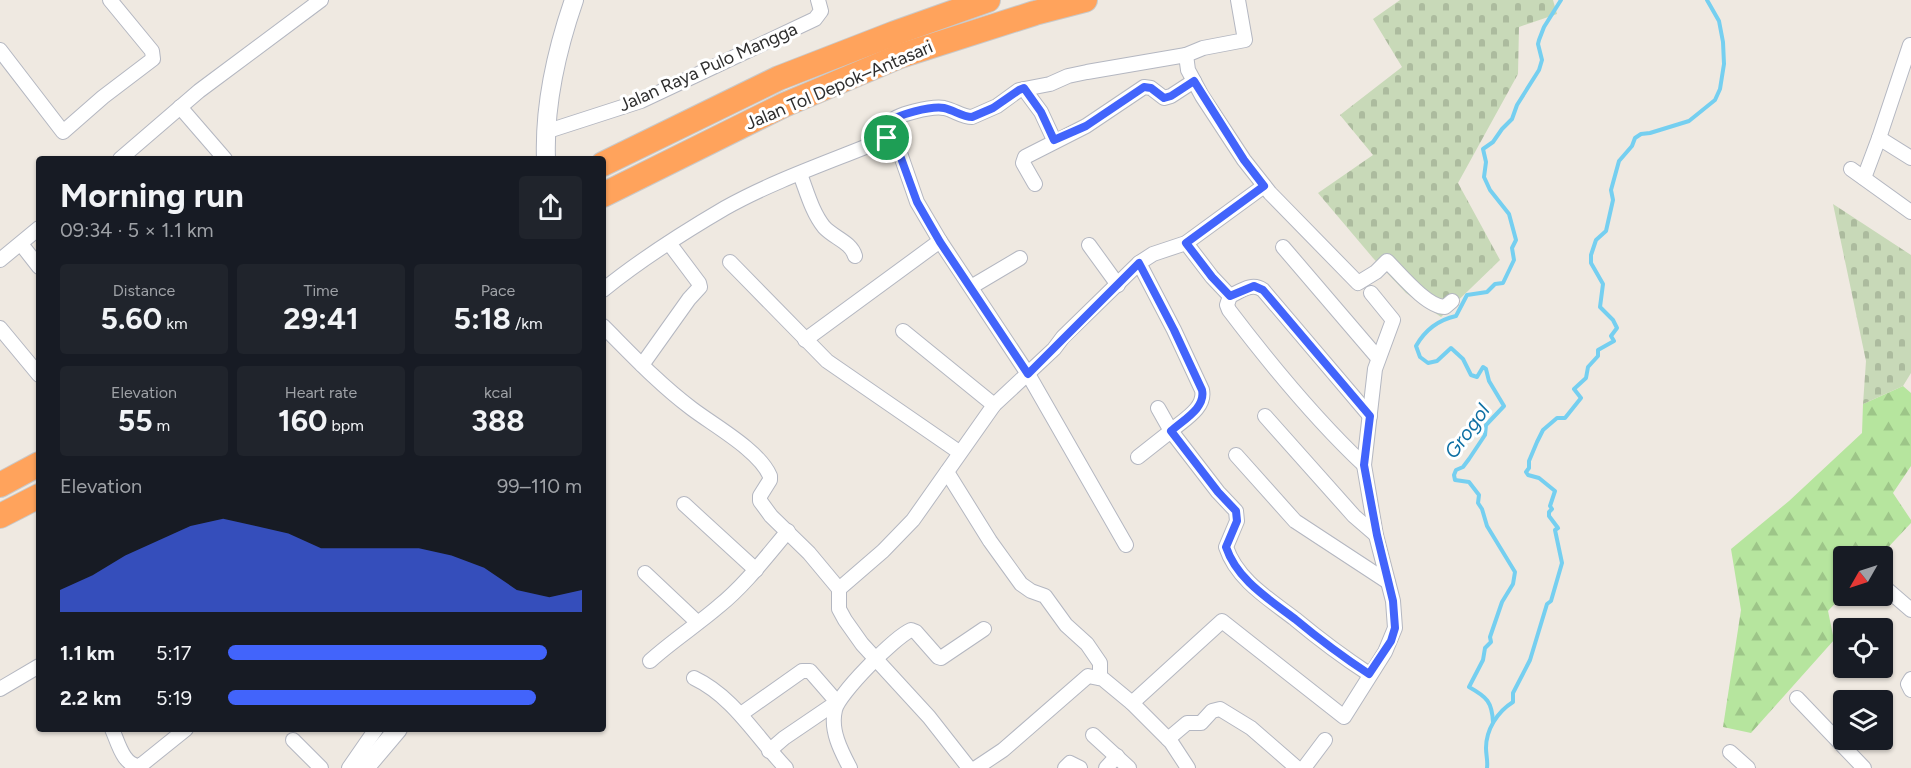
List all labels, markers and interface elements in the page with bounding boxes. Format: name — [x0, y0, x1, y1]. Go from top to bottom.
street label: Jalan Raya Pulo Mangga — [615, 18, 801, 116]
street label: Jalan Tol Depok–Antasari — [742, 35, 936, 135]
pin — [861, 112, 912, 163]
icon: arrive — [870, 121, 903, 154]
text: Morning run — [60, 176, 244, 215]
button: share — [519, 176, 582, 239]
text: 09:34 · 5 × 1.1 km — [60, 218, 214, 242]
text: Distance — [113, 281, 175, 300]
text: Time — [304, 281, 338, 300]
text: Pace — [481, 281, 515, 300]
text: 5.60 — [100, 300, 162, 337]
text: 29:41 — [283, 300, 359, 337]
text: 5:18 — [453, 300, 511, 337]
text: km — [162, 314, 188, 333]
text: /km — [511, 314, 543, 333]
text: Elevation — [111, 383, 177, 402]
text: Heart rate — [285, 383, 357, 402]
text: kcal — [484, 383, 512, 402]
water label: Grogol — [1439, 399, 1495, 463]
text: 55 — [118, 402, 153, 439]
text: 160 — [278, 402, 328, 439]
text: 388 — [471, 402, 525, 439]
text: m — [153, 416, 170, 435]
text: bpm — [328, 416, 364, 435]
text: Elevation — [60, 474, 142, 498]
text: 99–110 m — [497, 474, 582, 498]
north arrow — [1833, 546, 1893, 606]
map controls — [1833, 546, 1893, 750]
button: locate — [1833, 618, 1893, 678]
text: 1.1 km — [60, 641, 115, 665]
text: 5:17 — [156, 641, 192, 665]
text: 2.2 km — [60, 686, 121, 710]
text: 5:19 — [156, 686, 192, 710]
button: layers — [1833, 690, 1893, 750]

